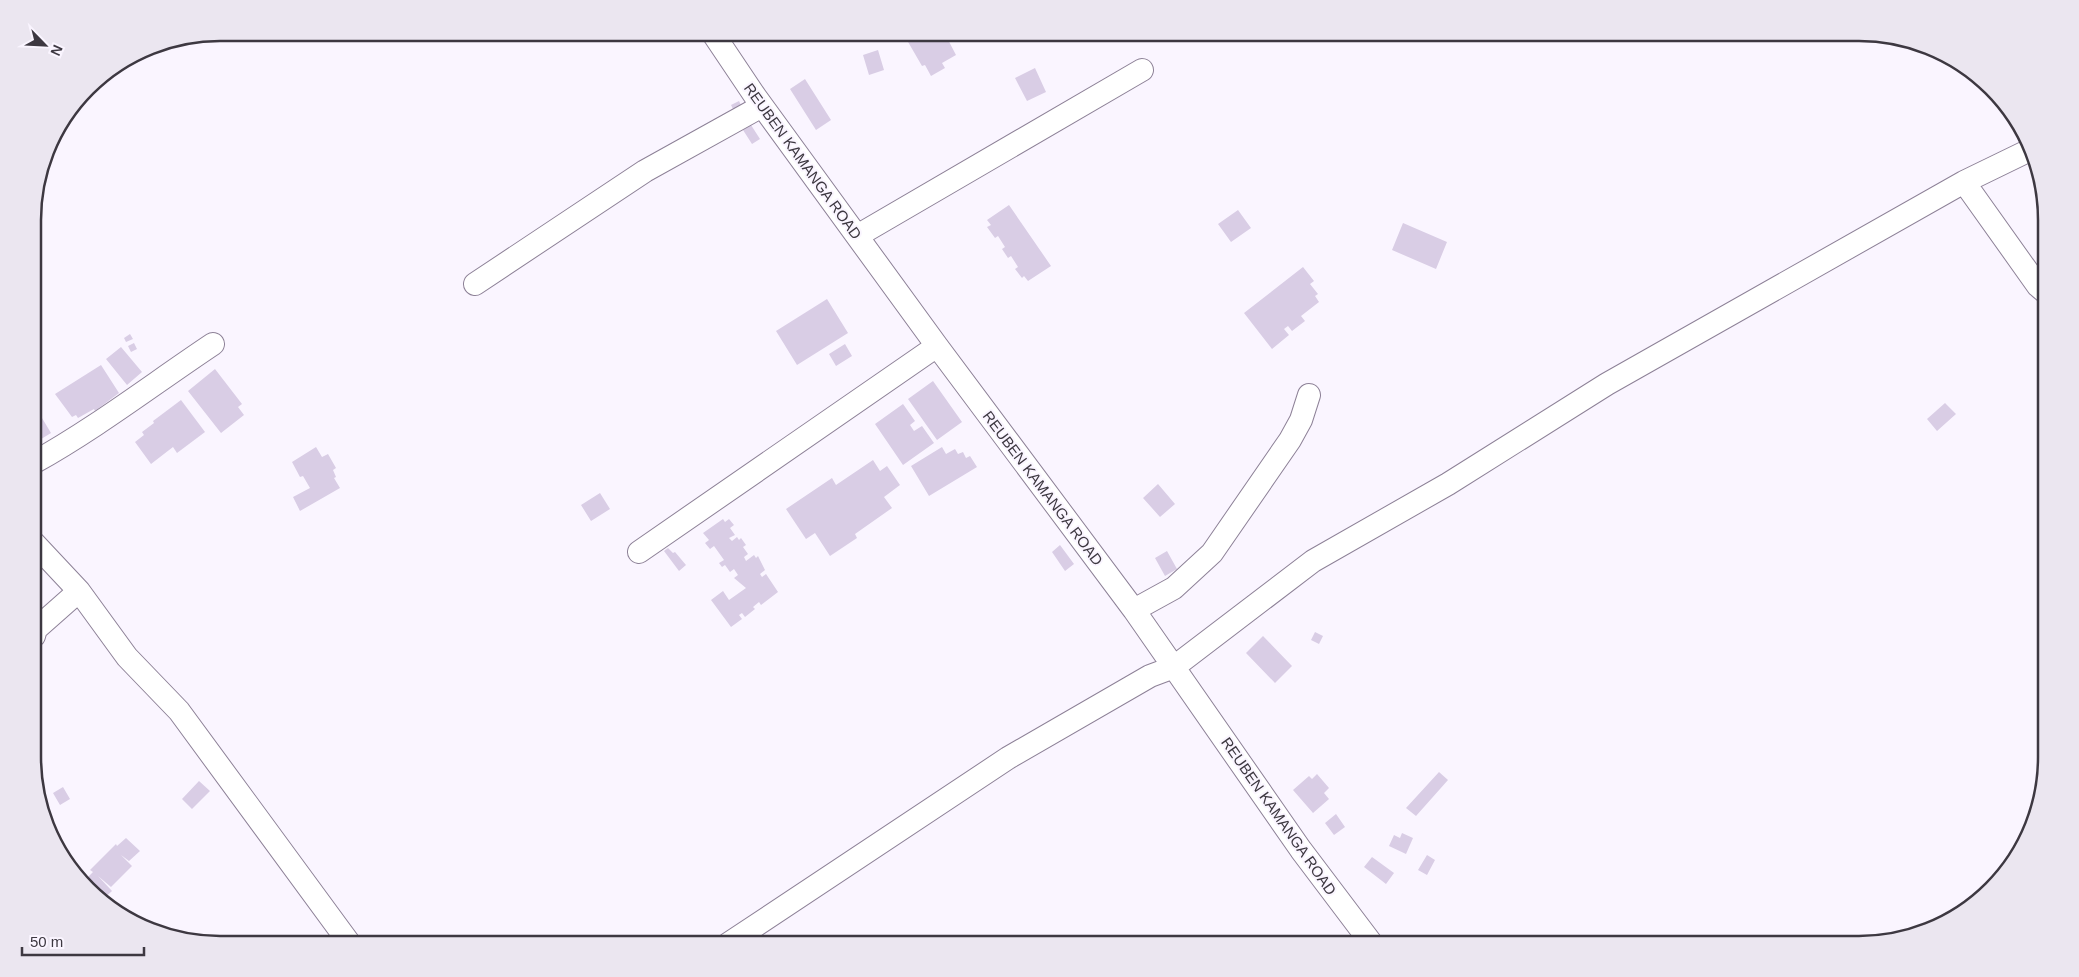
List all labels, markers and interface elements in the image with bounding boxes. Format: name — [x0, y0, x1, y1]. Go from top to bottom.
north arrow — [20, 20, 70, 70]
text: N — [48, 42, 66, 58]
street label: REUBEN KAMANGA ROAD — [741, 80, 865, 242]
street label: REUBEN KAMANGA ROAD — [980, 408, 1107, 568]
street label: REUBEN KAMANGA ROAD — [1218, 734, 1340, 898]
scale bar — [22, 924, 145, 956]
text: 50 m — [30, 933, 63, 950]

